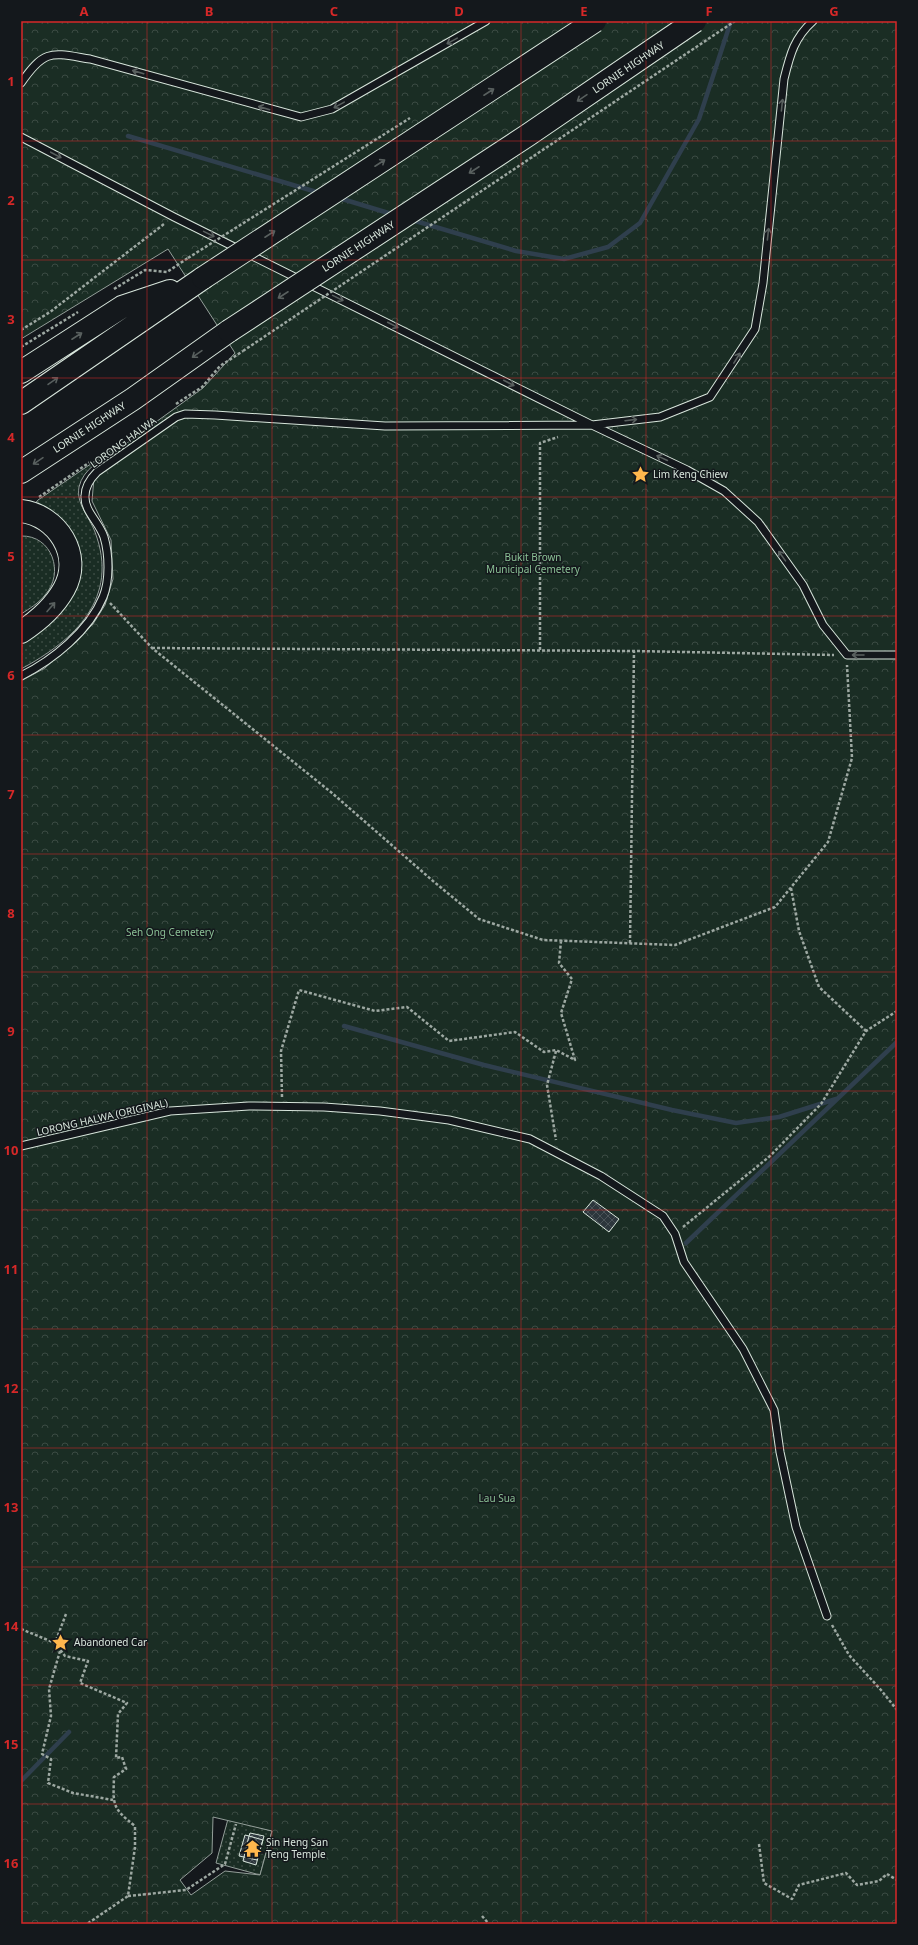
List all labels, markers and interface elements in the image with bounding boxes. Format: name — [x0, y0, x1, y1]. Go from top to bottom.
text: A — [80, 2, 89, 20]
text: B — [205, 2, 213, 20]
text: C — [330, 2, 338, 20]
text: D — [454, 2, 464, 20]
text: E — [580, 2, 588, 20]
text: F — [705, 2, 713, 20]
text: G — [829, 2, 839, 20]
one-way arrow — [446, 38, 458, 46]
street label: LORNIE HIGHWAY — [589, 38, 667, 96]
one-way arrow — [132, 68, 145, 76]
text: 1 — [7, 72, 15, 90]
one-way arrow — [483, 88, 494, 96]
one-way arrow — [577, 94, 588, 102]
one-way arrow — [778, 99, 785, 112]
one-way arrow — [333, 101, 345, 109]
one-way arrow — [257, 103, 270, 111]
one-way arrow — [49, 151, 61, 159]
one-way arrow — [374, 159, 385, 167]
one-way arrow — [469, 166, 480, 174]
text: 2 — [7, 191, 15, 209]
street label: LORNIE HIGHWAY — [319, 217, 397, 275]
one-way arrow — [765, 228, 772, 241]
one-way arrow — [265, 229, 276, 238]
one-way arrow — [203, 231, 215, 238]
one-way arrow — [277, 292, 289, 300]
one-way arrow — [332, 295, 344, 302]
text: 3 — [7, 310, 15, 328]
one-way arrow — [387, 322, 399, 330]
one-way arrow — [71, 331, 83, 339]
one-way arrow — [192, 350, 203, 358]
one-way arrow — [733, 352, 741, 364]
one-way arrow — [47, 377, 58, 385]
one-way arrow — [503, 380, 515, 388]
street label: LORNIE HIGHWAY — [50, 398, 128, 456]
street label: LORONG HALWA — [87, 413, 159, 471]
one-way arrow — [624, 416, 637, 424]
text: 4 — [7, 428, 15, 446]
one-way arrow — [656, 454, 668, 461]
one-way arrow — [33, 457, 44, 465]
place icon: Lim Keng Chiew — [630, 464, 650, 484]
place label: Lim Keng Chiew — [653, 467, 728, 481]
text: 5 — [7, 547, 15, 565]
park label: Bukit Brown Municipal Cemetery — [486, 550, 581, 576]
one-way arrow — [778, 551, 786, 562]
one-way arrow — [46, 602, 55, 613]
one-way arrow — [852, 651, 865, 659]
text: 6 — [7, 666, 15, 684]
text: 7 — [7, 785, 15, 803]
text: 8 — [7, 904, 15, 922]
park label: Seh Ong Cemetery — [126, 925, 215, 939]
text: 9 — [7, 1022, 15, 1040]
street label: LORONG HALWA (ORIGINAL) — [35, 1095, 169, 1139]
text: 10 — [4, 1141, 18, 1159]
text: 11 — [4, 1260, 18, 1278]
text: 12 — [4, 1379, 18, 1397]
park label: Lau Sua — [479, 1491, 515, 1505]
text: 13 — [4, 1498, 18, 1516]
text: 14 — [4, 1617, 19, 1635]
place icon: Abandoned Car — [51, 1632, 71, 1652]
place label: Abandoned Car — [74, 1635, 147, 1649]
text: 15 — [4, 1735, 18, 1753]
place label: Sin Heng San Teng Temple — [266, 1835, 328, 1861]
temple icon: Sin Heng San Teng Temple — [243, 1838, 263, 1858]
text: 16 — [4, 1854, 18, 1872]

